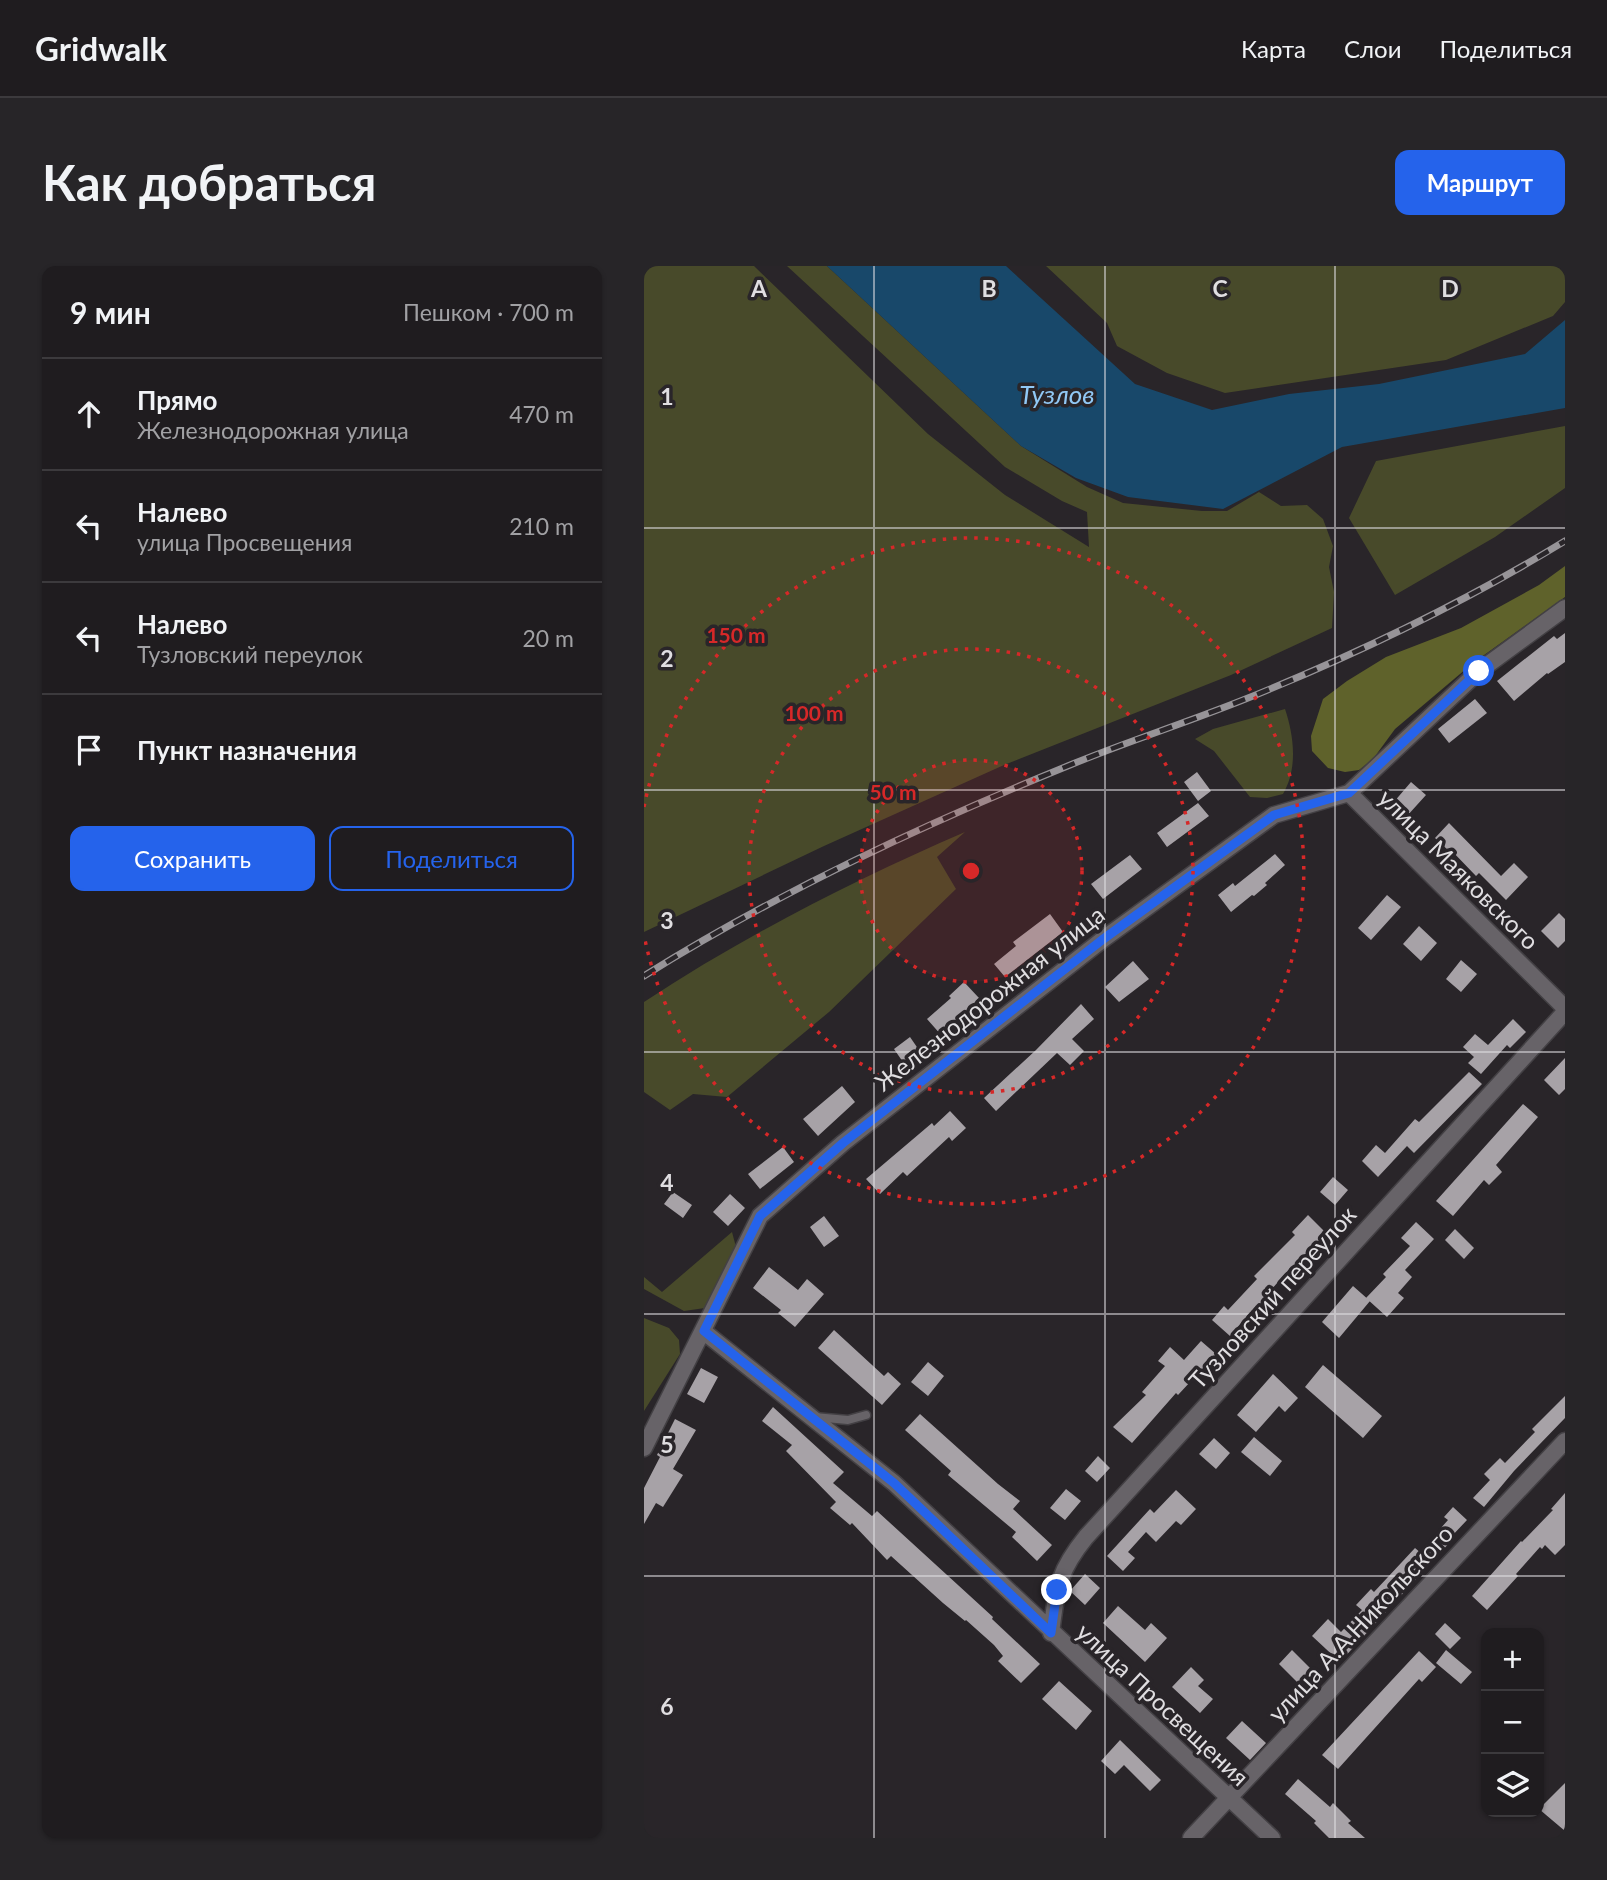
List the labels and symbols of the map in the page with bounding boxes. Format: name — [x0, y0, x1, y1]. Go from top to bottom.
text: A — [750, 274, 768, 302]
text: B — [981, 274, 997, 302]
text: C — [1212, 274, 1228, 302]
text: D — [1441, 274, 1459, 302]
water label: Тузлов — [1019, 378, 1095, 410]
text: 1 — [660, 382, 674, 410]
text: 150 m — [706, 622, 766, 647]
text: 2 — [660, 644, 674, 672]
route start — [1463, 655, 1494, 686]
text: 100 m — [784, 700, 844, 725]
text: 50 m — [869, 779, 917, 804]
street label: улица Маяковского — [1373, 783, 1545, 955]
centre of rings — [959, 859, 983, 883]
street label: Железнодорожная улица — [868, 899, 1110, 1097]
text: 3 — [660, 906, 674, 934]
text: 4 — [660, 1168, 674, 1196]
street label: Тузловский переулок — [1182, 1199, 1362, 1394]
text: 5 — [660, 1430, 674, 1458]
street label: улица А.А.Никольского — [1261, 1519, 1459, 1727]
route end — [1041, 1574, 1072, 1605]
street label: улица Просвещения — [1071, 1617, 1255, 1791]
text: 6 — [660, 1692, 674, 1720]

